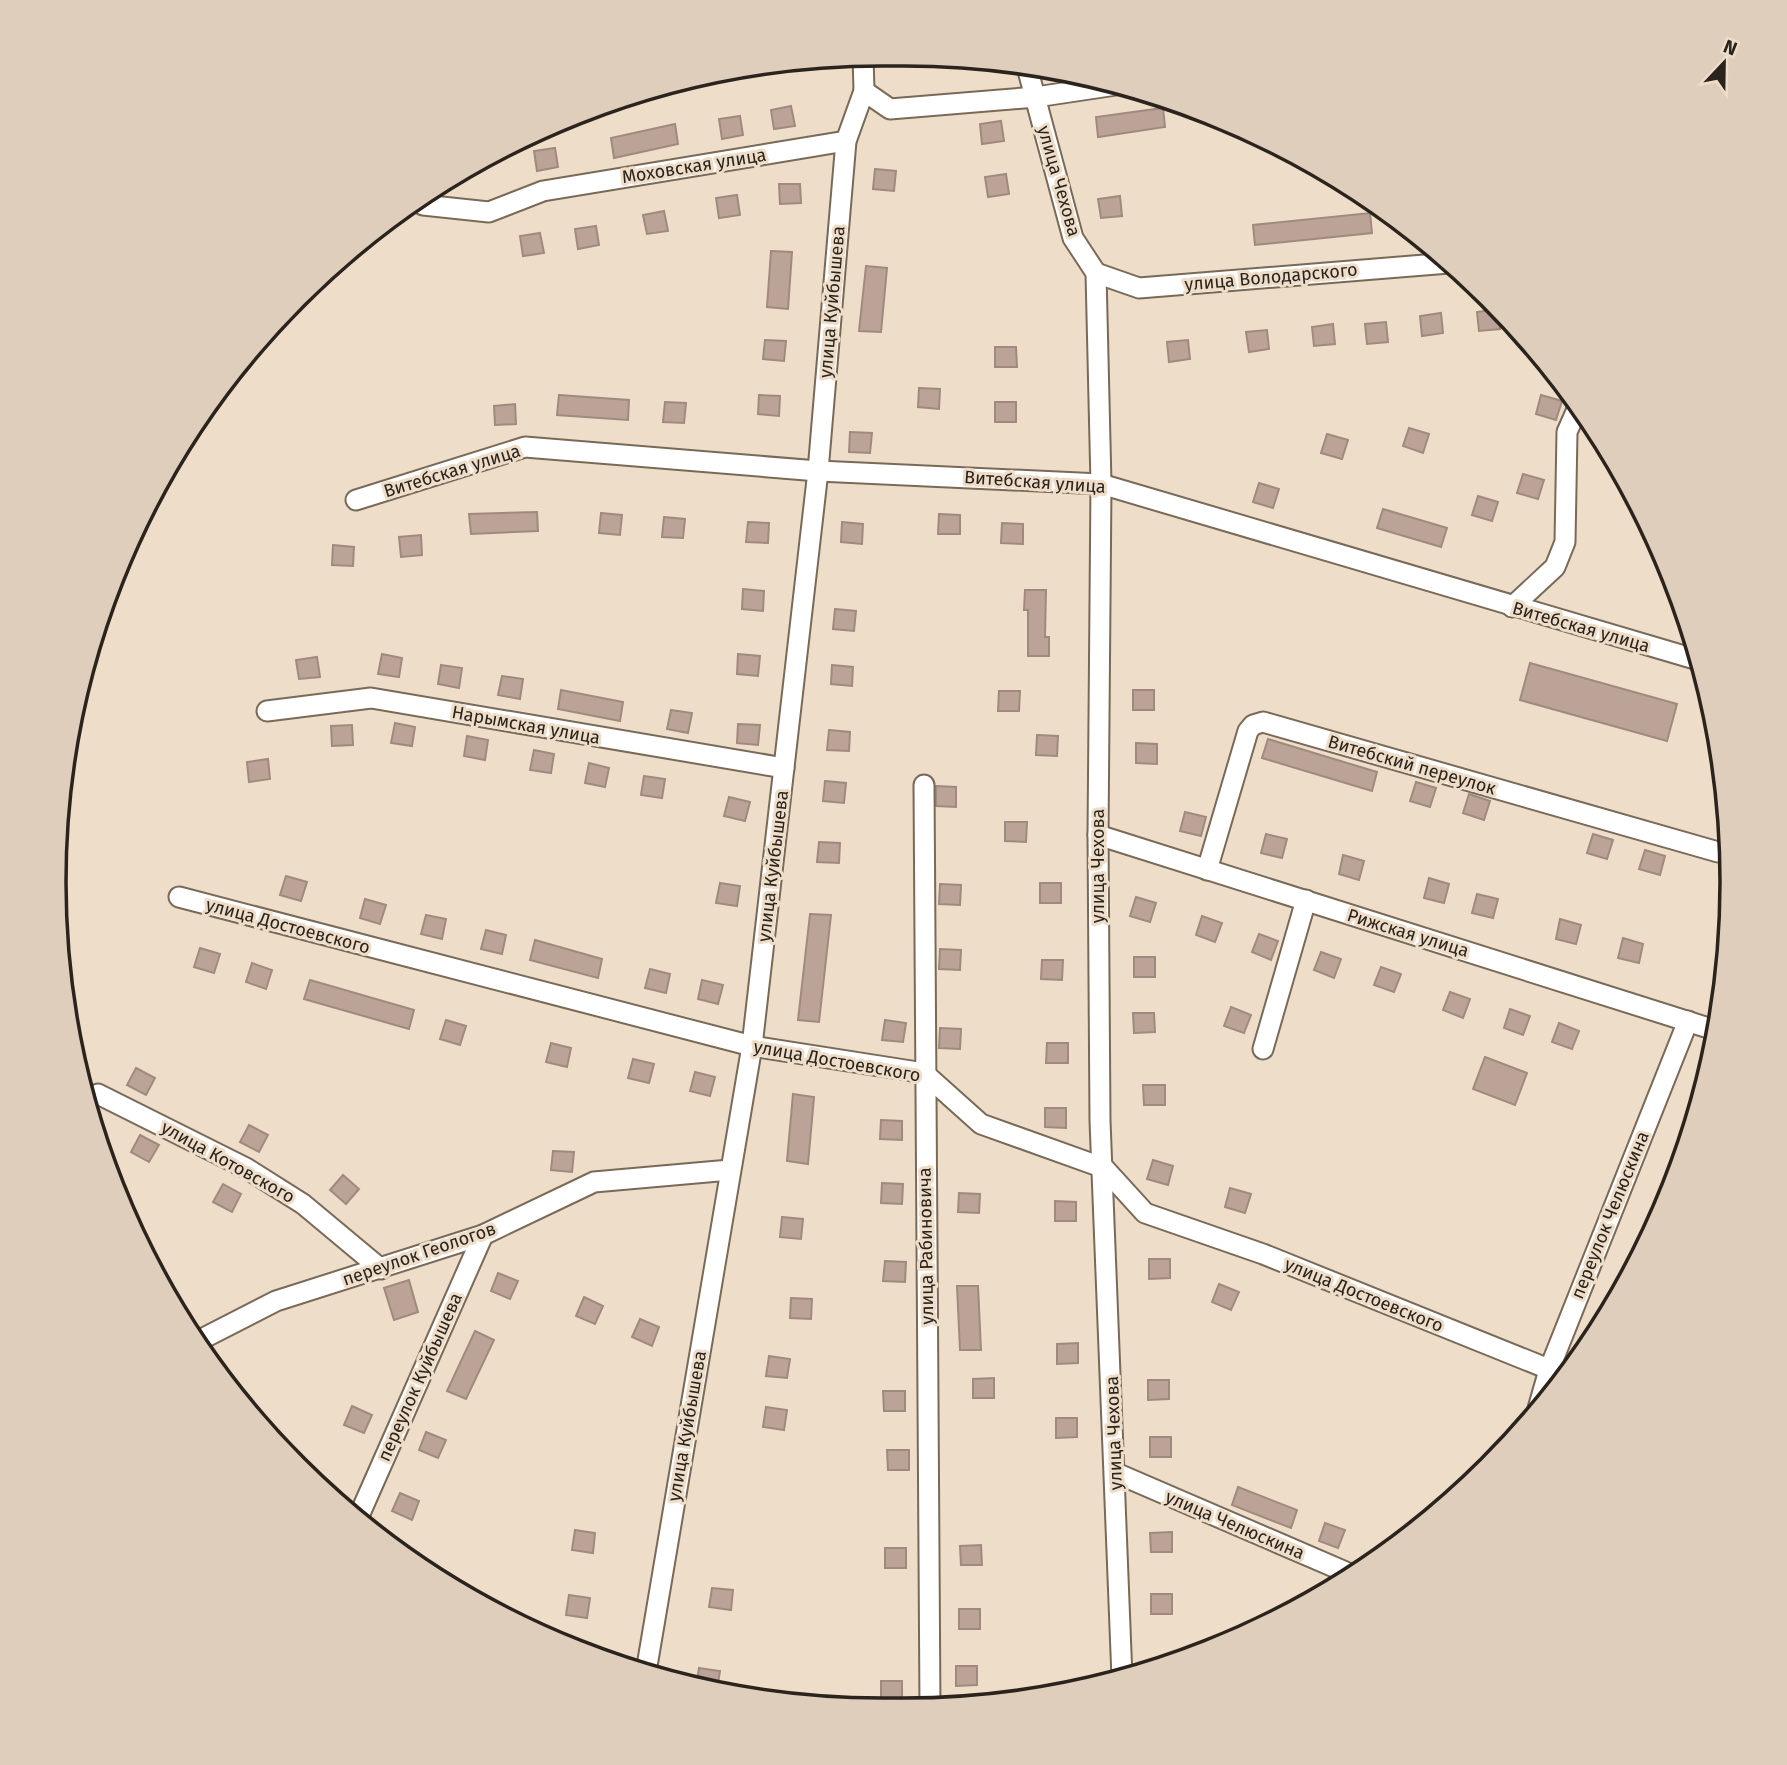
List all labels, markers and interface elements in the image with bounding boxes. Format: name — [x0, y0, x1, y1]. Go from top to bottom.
north arrow — [1689, 28, 1759, 98]
text: N — [1720, 35, 1740, 61]
street label: улица Чехова — [1033, 123, 1085, 239]
street label: Моховская улица — [620, 144, 768, 188]
street label: улица Куйбышева — [814, 225, 850, 379]
street label: улица Володарского — [1184, 258, 1358, 296]
street label: Витебская улица — [381, 440, 523, 502]
street label: Витебская улица — [963, 466, 1107, 498]
street label: Витебская улица — [1510, 597, 1652, 657]
street label: Нарымская улица — [450, 701, 602, 749]
street label: Витебский переулок — [1325, 730, 1499, 800]
street label: улица Куйбышева — [753, 789, 793, 943]
street label: улица Чехова — [1087, 809, 1109, 923]
street label: улица Достоевского — [203, 893, 373, 959]
street label: Рижская улица — [1345, 904, 1471, 962]
street label: улица Достоевского — [752, 1035, 922, 1087]
street label: улица Котовского — [157, 1116, 299, 1208]
street label: переулок Челюскина — [1566, 1128, 1654, 1302]
street label: улица Рабиновича — [914, 1167, 938, 1325]
street label: переулок Геологов — [339, 1217, 499, 1291]
street label: улица Достоевского — [1281, 1253, 1447, 1337]
street label: переулок Куйбышева — [373, 1289, 467, 1465]
street label: улица Куйбышева — [663, 1349, 711, 1503]
street label: улица Чехова — [1101, 1375, 1127, 1491]
street label: улица Челюскина — [1162, 1486, 1308, 1564]

